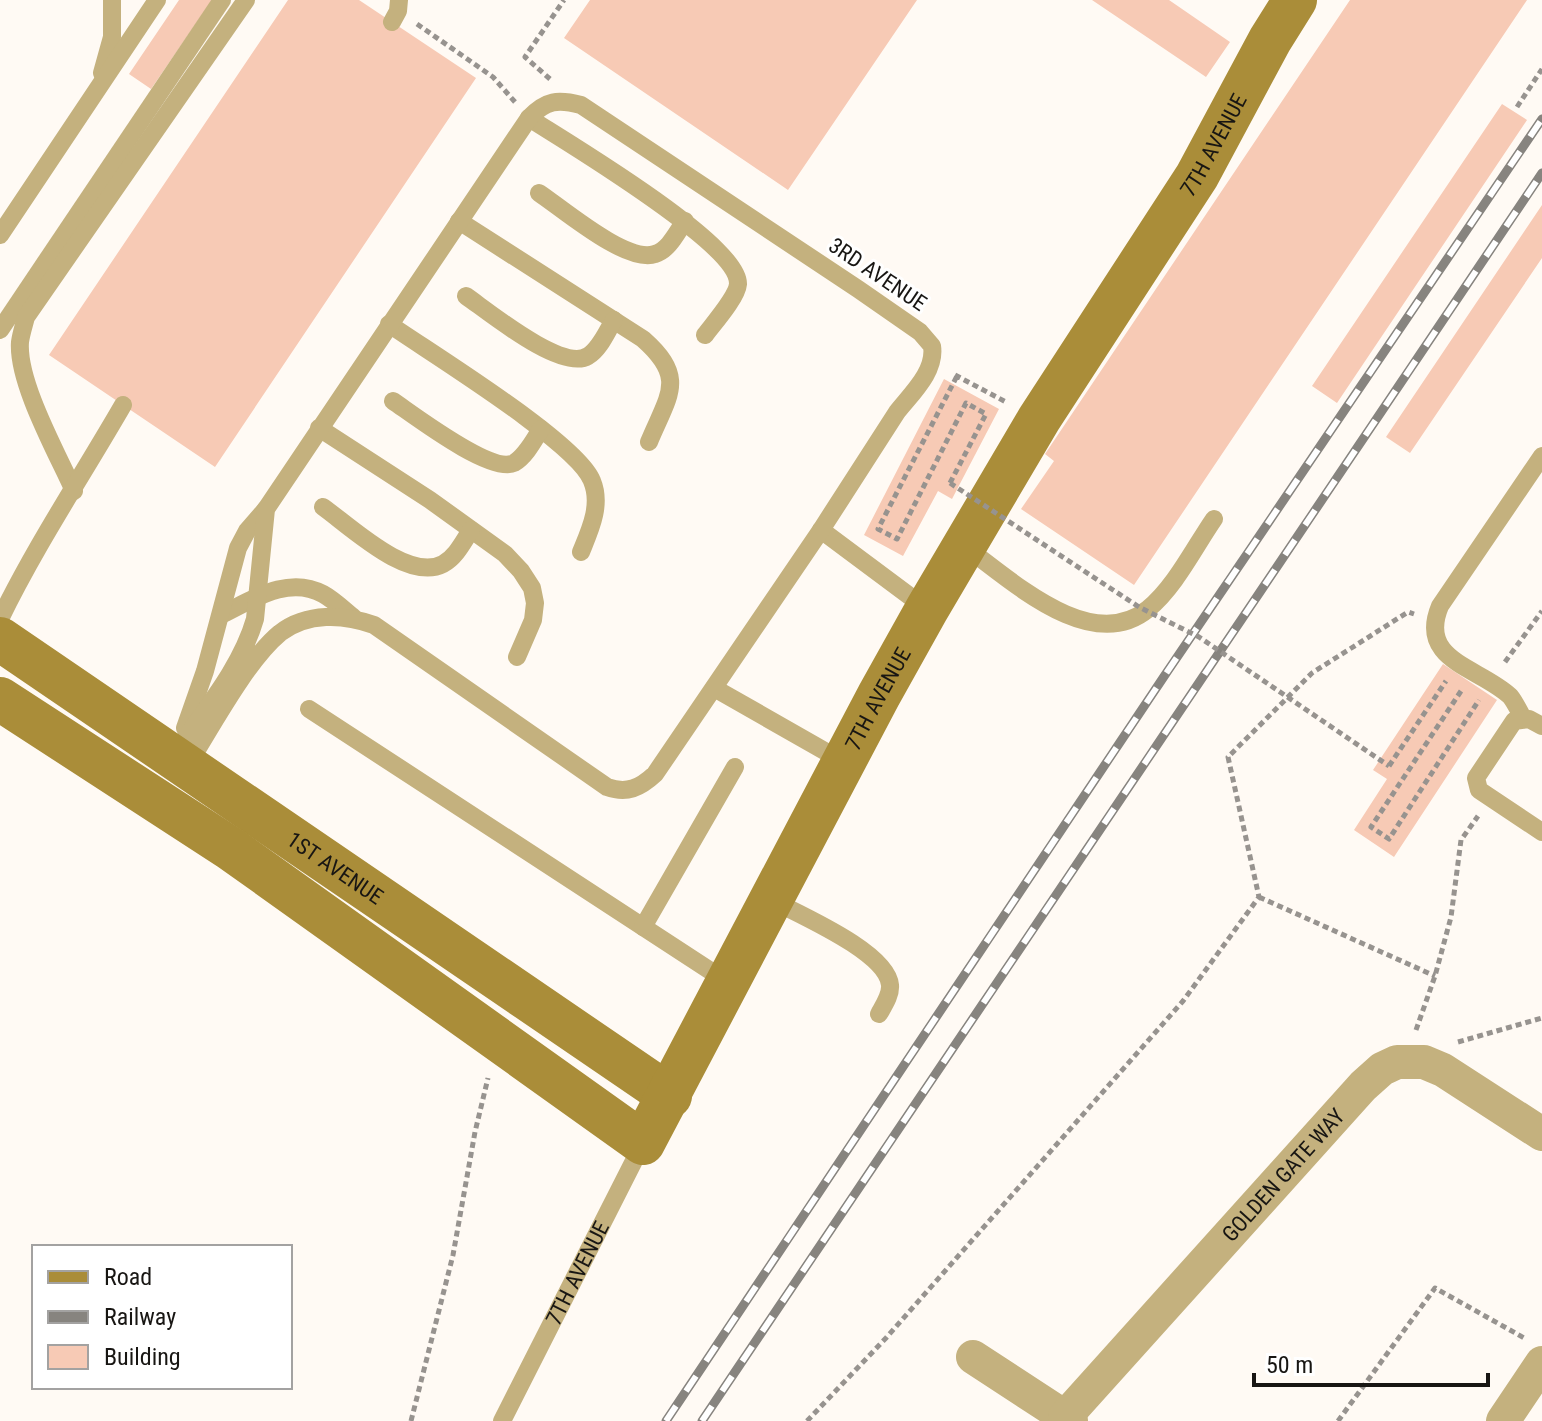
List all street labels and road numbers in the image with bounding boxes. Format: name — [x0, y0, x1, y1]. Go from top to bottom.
street label: 7TH AVENUE — [1175, 89, 1252, 201]
street label: 3RD AVENUE — [824, 233, 931, 316]
street label: 7TH AVENUE — [840, 643, 916, 755]
street label: 1ST AVENUE — [282, 827, 388, 910]
street label: GOLDEN GATE WAY — [1217, 1103, 1350, 1247]
street label: 7TH AVENUE — [541, 1217, 614, 1329]

